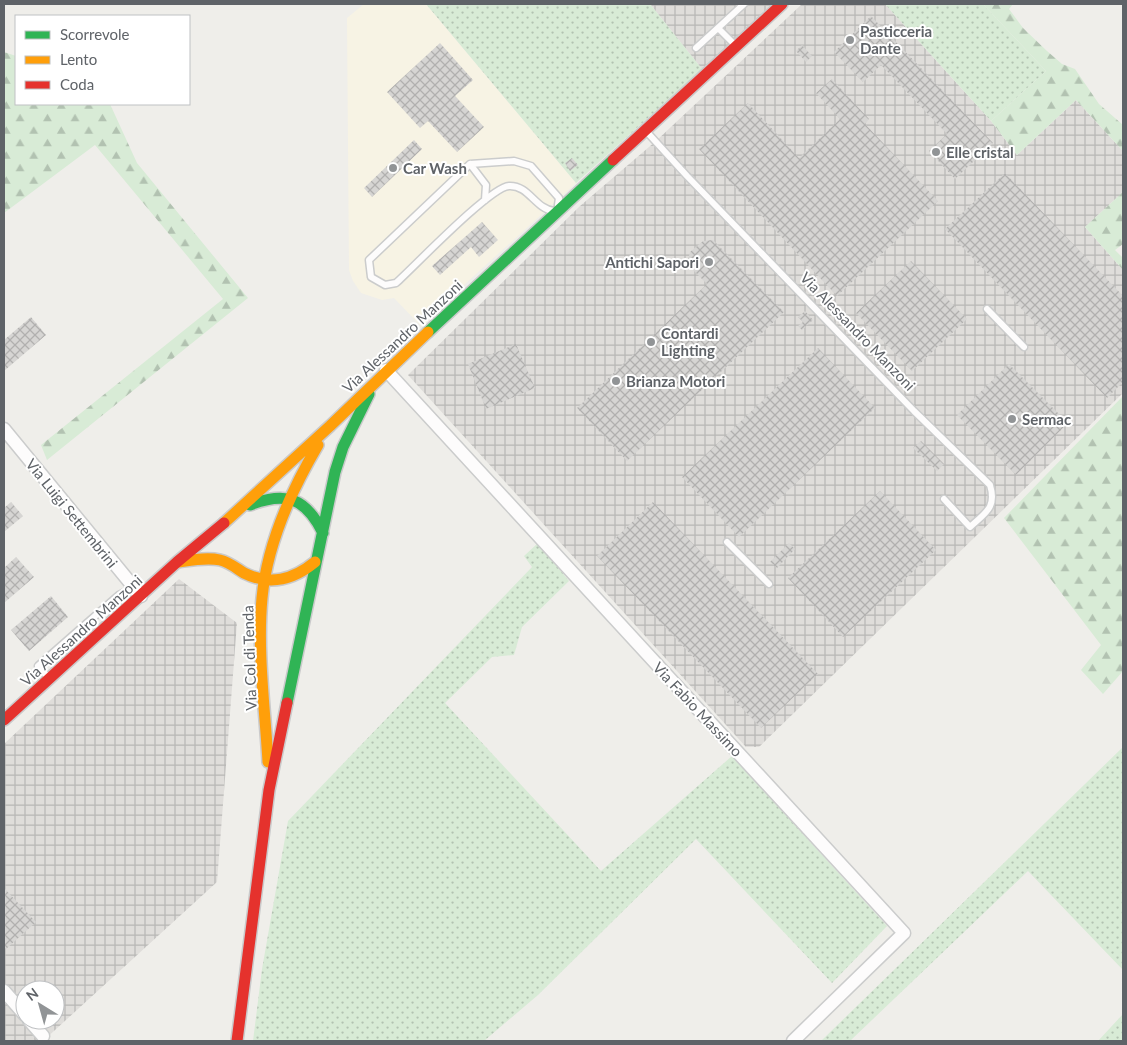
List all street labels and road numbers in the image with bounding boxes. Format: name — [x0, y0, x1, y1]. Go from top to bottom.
street label: Via Alessandro Manzoni — [797, 268, 919, 394]
street label: Via Alessandro Manzoni — [338, 276, 466, 396]
street label: Via Luigi Settembrini — [22, 455, 122, 571]
street label: Via Alessandro Manzoni — [16, 571, 146, 689]
street label: Via Col di Tenda — [238, 605, 260, 711]
street label: Via Fabio Massimo — [650, 658, 746, 760]

